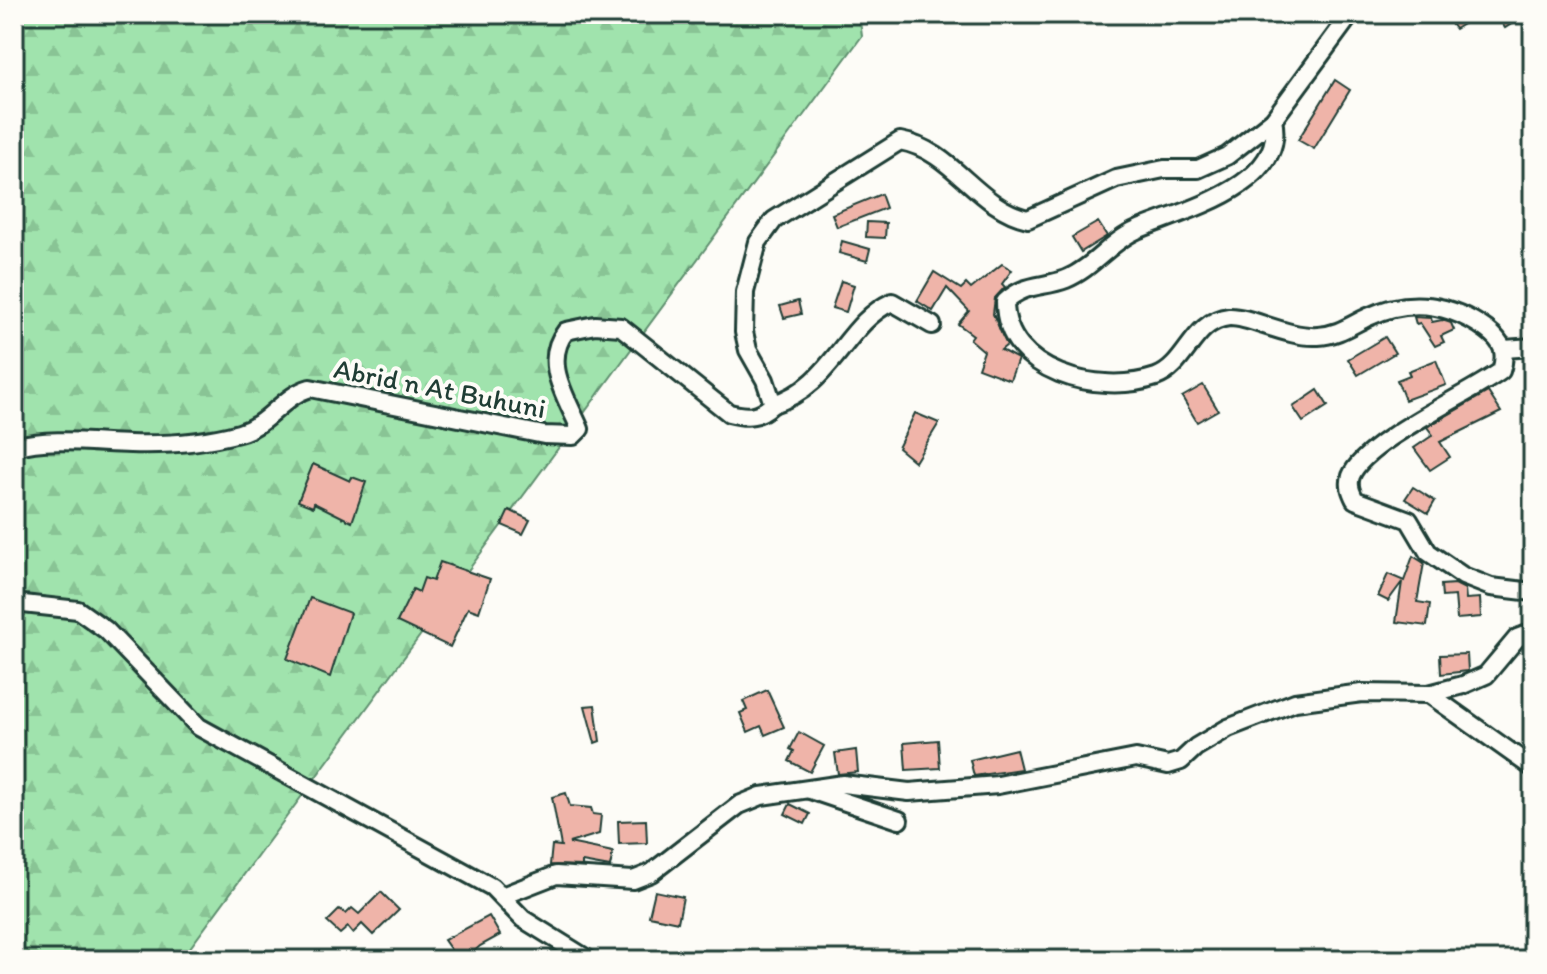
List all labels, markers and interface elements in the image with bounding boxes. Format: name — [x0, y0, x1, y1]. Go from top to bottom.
street label: Abrid n At Buhuni — [331, 351, 549, 425]

